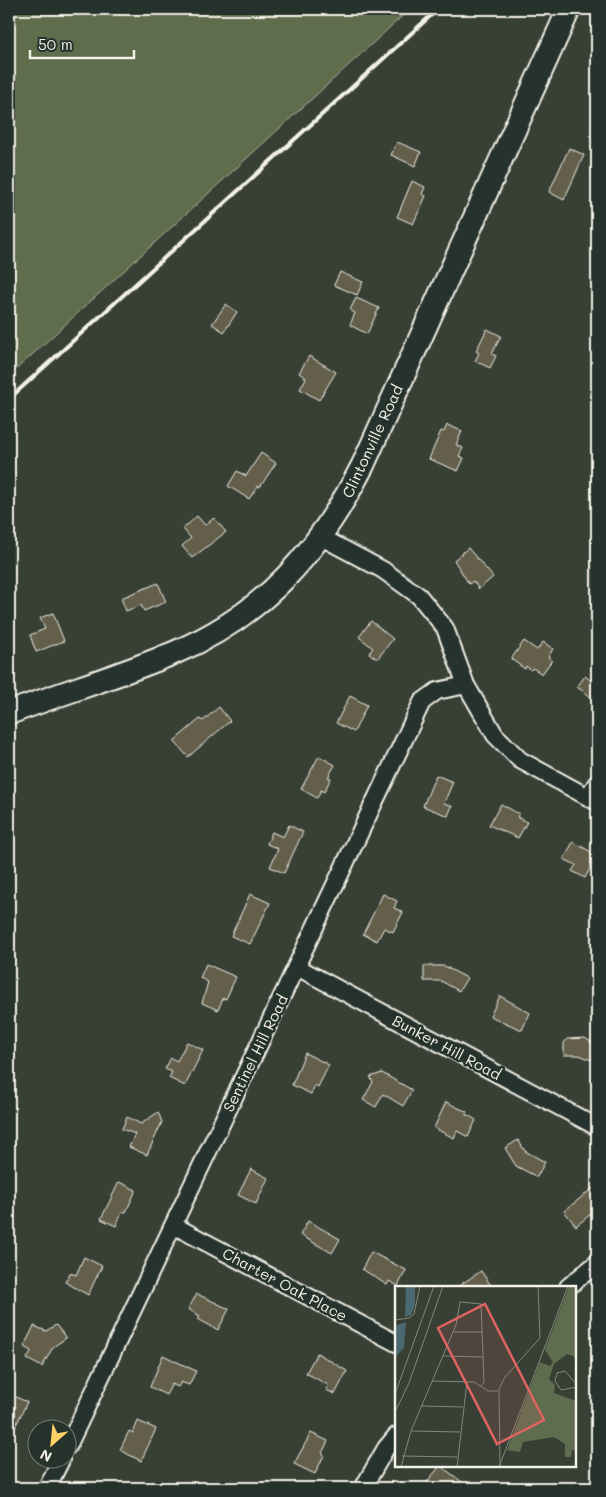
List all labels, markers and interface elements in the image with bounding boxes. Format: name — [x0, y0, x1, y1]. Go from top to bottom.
scale bar — [30, 28, 134, 60]
text: 50 m — [38, 34, 73, 54]
street label: Clintonville Road — [337, 381, 407, 501]
street label: Sentinel Hill Road — [218, 991, 292, 1115]
street label: Bunker Hill Road — [389, 1010, 505, 1084]
street label: Charter Oak Place — [219, 1243, 351, 1325]
inset map — [395, 1286, 576, 1467]
north arrow — [28, 1420, 78, 1470]
text: N — [37, 1445, 55, 1467]

